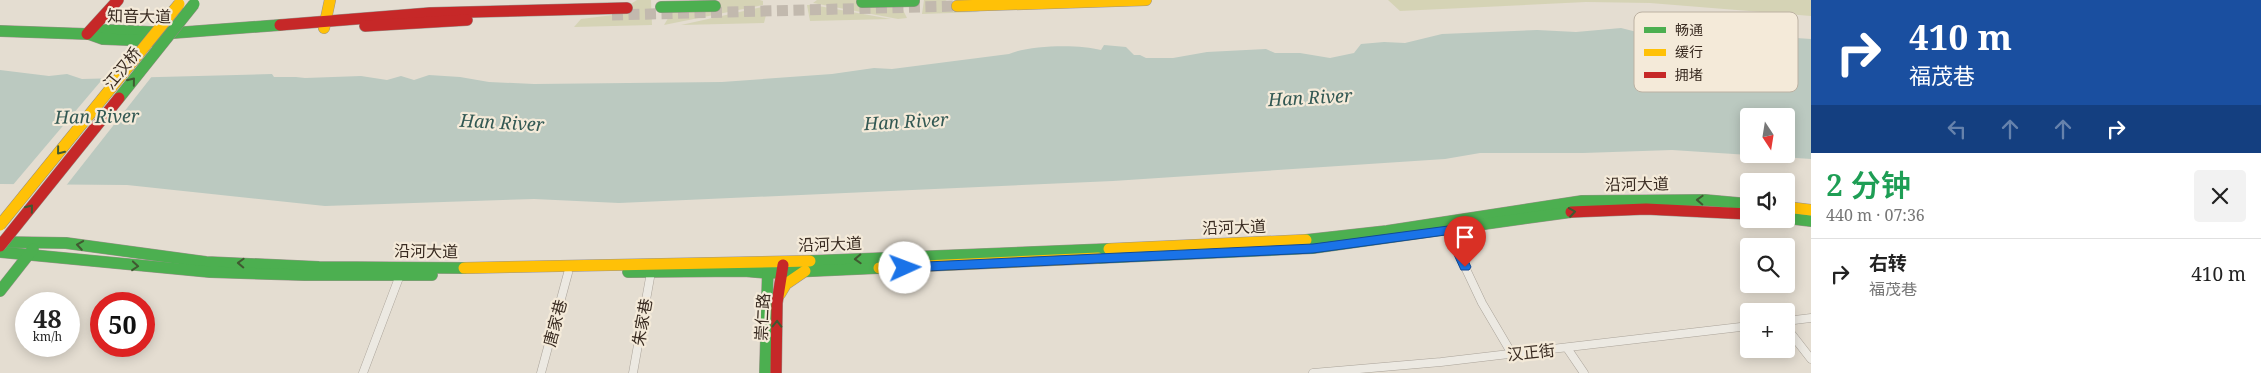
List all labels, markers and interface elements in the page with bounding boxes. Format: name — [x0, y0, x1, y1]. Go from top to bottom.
street label: 知音大道 — [107, 4, 171, 28]
legend — [1634, 12, 1798, 92]
text: 410 m — [1909, 13, 2012, 60]
text: 畅通 — [1675, 20, 1703, 39]
icon: right — [1826, 20, 1891, 85]
street label: 江汉桥 — [98, 42, 146, 94]
text: 缓行 — [1675, 42, 1703, 61]
text: 福茂巷 — [1909, 60, 1975, 90]
text: 拥堵 — [1675, 65, 1703, 84]
one-way arrow — [127, 78, 135, 87]
water label: Han River — [1266, 83, 1353, 111]
water label: Han River — [54, 103, 140, 129]
water label: Han River — [862, 107, 949, 135]
water label: Han River — [458, 108, 545, 136]
north arrow — [1740, 108, 1795, 162]
map controls — [1740, 108, 1795, 358]
icon: left — [1943, 115, 1971, 143]
icon: ahead — [1996, 115, 2024, 143]
icon: ahead — [2049, 115, 2077, 143]
icon: right — [2102, 115, 2130, 143]
one-way arrow — [56, 145, 65, 154]
text: 2 分钟 — [1826, 164, 1911, 205]
button: close — [2194, 170, 2246, 222]
street label: 沿河大道 — [1605, 172, 1669, 196]
button: sound — [1740, 173, 1795, 228]
one-way arrow — [1696, 195, 1704, 205]
text: 440 m · 07:36 — [1826, 204, 1925, 226]
one-way arrow — [25, 205, 33, 214]
one-way arrow — [1568, 208, 1576, 218]
street label: 沿河大道 — [1202, 215, 1266, 239]
pin — [1444, 216, 1486, 267]
icon: arrive — [1451, 223, 1479, 251]
street label: 沿河大道 — [798, 232, 862, 256]
button: search — [1740, 238, 1795, 293]
street label: 沿河大道 — [394, 239, 458, 263]
one-way arrow — [75, 241, 84, 251]
position arrow — [878, 241, 930, 293]
text: 右转 — [1869, 250, 1907, 276]
one-way arrow — [854, 254, 862, 265]
one-way arrow — [237, 258, 245, 269]
one-way arrow — [132, 260, 140, 271]
icon: right — [1826, 260, 1854, 288]
text: 410 m — [2191, 261, 2246, 287]
text: 福茂巷 — [1869, 278, 1917, 300]
speed limit sign: 50 — [90, 292, 155, 357]
street label: 崇仁路 — [750, 292, 774, 342]
street label: 朱家巷 — [627, 296, 657, 348]
street label: 唐家巷 — [538, 297, 572, 349]
text: 48 — [33, 301, 62, 335]
button: + — [1740, 303, 1795, 358]
one-way arrow — [772, 320, 782, 328]
text: km/h — [33, 328, 62, 345]
street label: 汉正街 — [1506, 339, 1556, 365]

